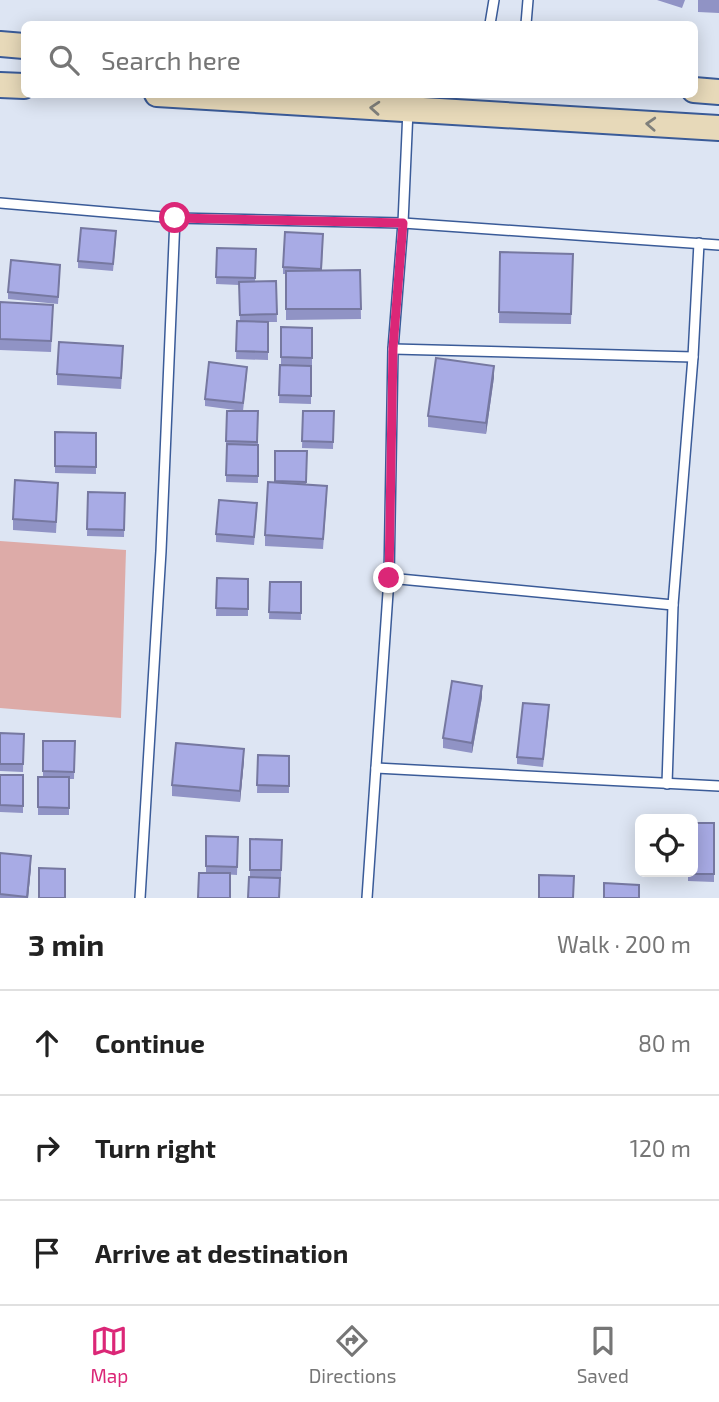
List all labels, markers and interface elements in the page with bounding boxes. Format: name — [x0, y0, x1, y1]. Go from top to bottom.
search box — [21, 21, 698, 98]
icon: search — [45, 41, 83, 79]
text: Search here — [101, 44, 241, 75]
one-way arrow — [369, 101, 380, 116]
one-way arrow — [645, 117, 656, 132]
route start — [159, 202, 190, 233]
route end — [373, 562, 404, 593]
map controls — [635, 814, 698, 877]
button: locate — [635, 814, 698, 877]
text: 3 min — [28, 926, 104, 962]
text: Walk · 200 m — [557, 930, 691, 958]
icon: ahead — [28, 1024, 66, 1062]
text: Continue — [95, 1027, 205, 1058]
text: 80 m — [638, 1029, 691, 1057]
icon: right — [28, 1129, 66, 1167]
text: Turn right — [95, 1132, 216, 1163]
text: 120 m — [630, 1134, 691, 1162]
icon: arrive — [28, 1234, 66, 1272]
text: Arrive at destination — [95, 1237, 348, 1268]
tab: Map — [90, 1322, 128, 1387]
tab: Directions — [309, 1322, 396, 1387]
tab: Saved — [577, 1322, 629, 1387]

